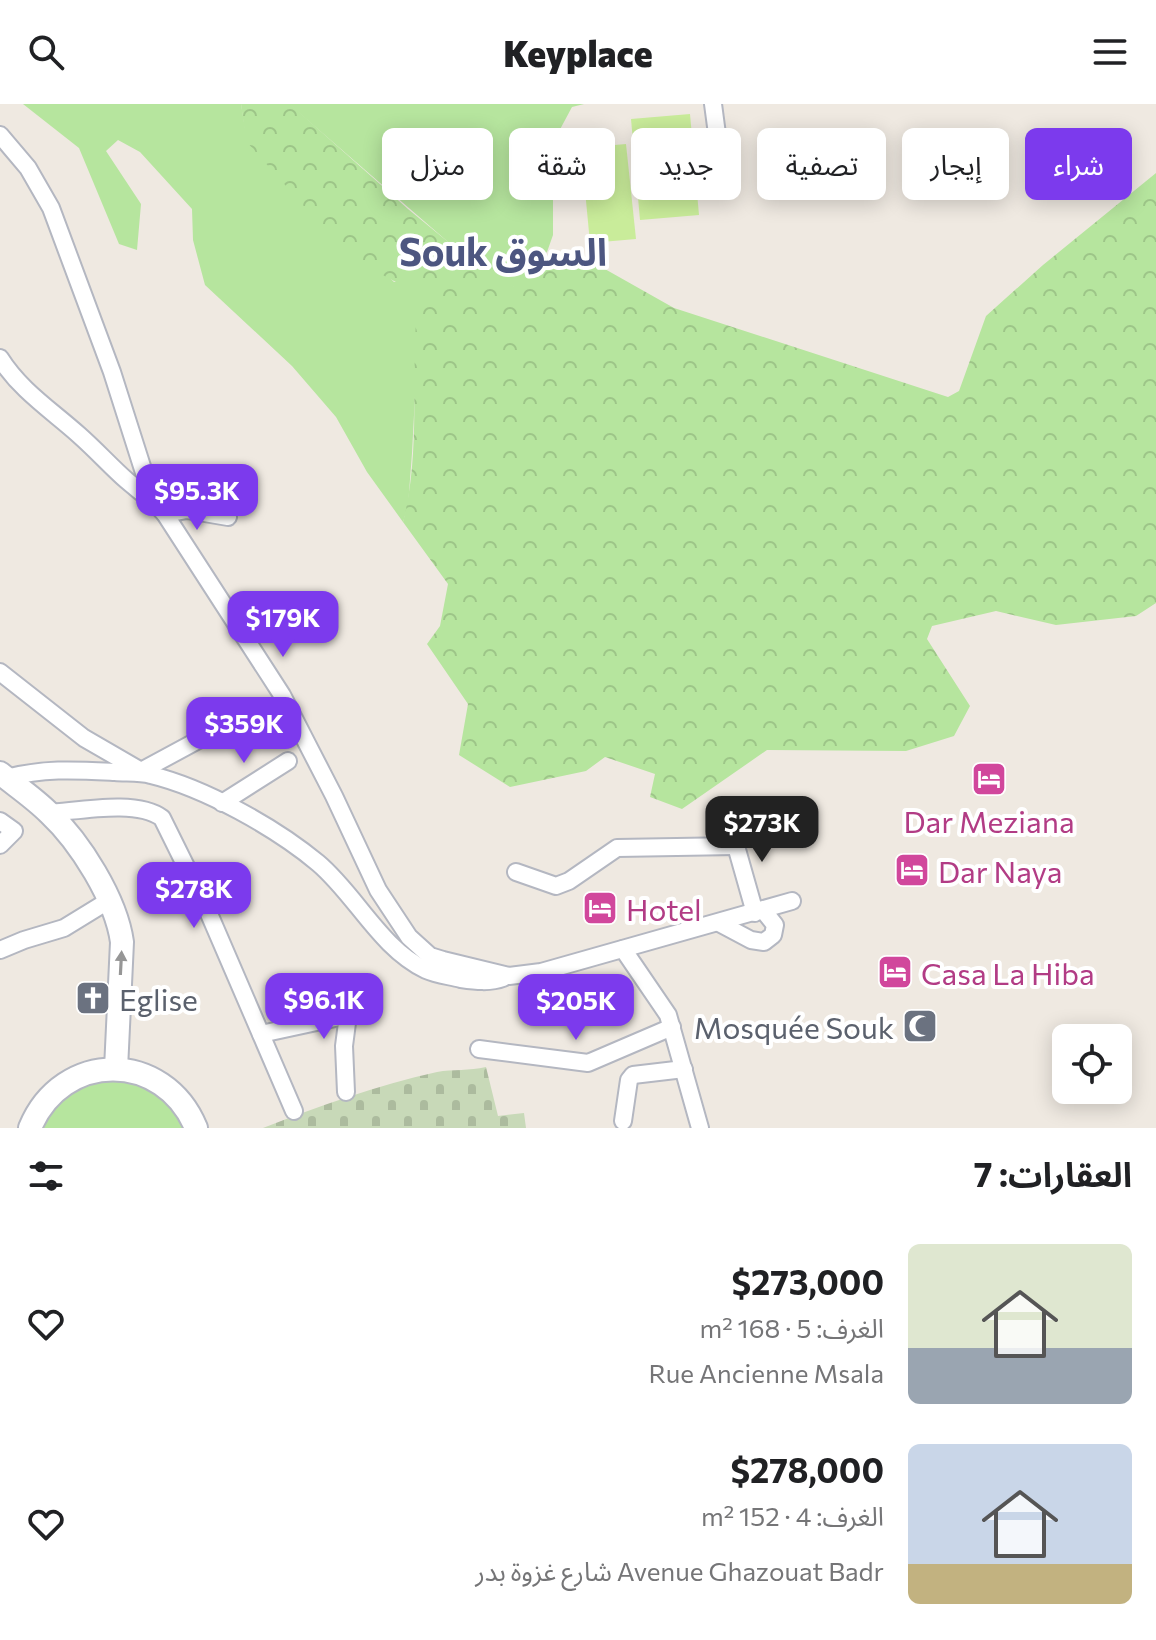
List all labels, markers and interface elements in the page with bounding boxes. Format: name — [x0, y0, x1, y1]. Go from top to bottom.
icon: search — [24, 30, 68, 74]
text: Keyplace — [503, 30, 653, 74]
icon: menu — [1088, 30, 1132, 74]
chip: منزل — [382, 128, 493, 200]
chip: شقة — [509, 128, 615, 200]
chip: جديد — [631, 128, 741, 200]
chip: تصفية — [757, 128, 886, 200]
chip: إيجار — [902, 128, 1009, 200]
chip: شراء — [1025, 128, 1132, 200]
district label: Souk السوق — [399, 227, 607, 275]
pin: $95.3K — [132, 464, 262, 532]
text: $95.3K — [154, 474, 240, 505]
pin: $179K — [227, 591, 339, 659]
text: $179K — [245, 601, 321, 632]
pin: $359K — [188, 697, 300, 765]
text: $359K — [204, 707, 284, 738]
hotel icon: Dar Meziana — [970, 760, 1008, 798]
pin: $273K — [706, 796, 818, 864]
place label: Dar Meziana — [903, 802, 1075, 839]
text: $273K — [723, 806, 801, 837]
hotel icon: Dar Naya — [893, 851, 931, 889]
place label: Dar Naya — [938, 852, 1062, 889]
pin: $278K — [138, 862, 250, 930]
text: $278K — [155, 872, 233, 903]
hotel icon: Hotel — [581, 889, 619, 927]
place label: Hotel — [626, 890, 702, 927]
one-way arrow — [114, 950, 127, 975]
hotel icon: Casa La Hiba — [876, 953, 914, 991]
place label: Casa La Hiba — [921, 954, 1095, 991]
pin: $96.1K — [259, 973, 389, 1041]
pin: $205K — [520, 974, 632, 1042]
church icon: Eglise — [74, 979, 112, 1017]
place label: Eglise — [119, 980, 198, 1017]
text: $96.1K — [283, 983, 365, 1014]
text: $205K — [536, 984, 616, 1015]
mosque icon: Mosquée Souk — [901, 1007, 939, 1045]
place label: Mosquée Souk — [694, 1008, 894, 1045]
map controls — [1052, 1024, 1132, 1104]
button: locate — [1052, 1024, 1132, 1104]
text: العقارات: 7 — [974, 1152, 1132, 1194]
icon: filters — [24, 1154, 68, 1198]
text: $273,000 — [732, 1260, 884, 1302]
icon: home — [972, 1276, 1068, 1372]
icon: heart — [24, 1302, 68, 1346]
text: الغرف: 5 · 168 m² — [699, 1312, 884, 1343]
text: Rue Ancienne Msala — [648, 1357, 884, 1388]
text: $278,000 — [730, 1448, 884, 1490]
icon: home — [972, 1476, 1068, 1572]
text: الغرف: 4 · 152 m² — [701, 1500, 884, 1531]
icon: heart — [24, 1502, 68, 1546]
text: Avenue Ghazouat Badr شارع غزوة بدر — [475, 1555, 884, 1586]

